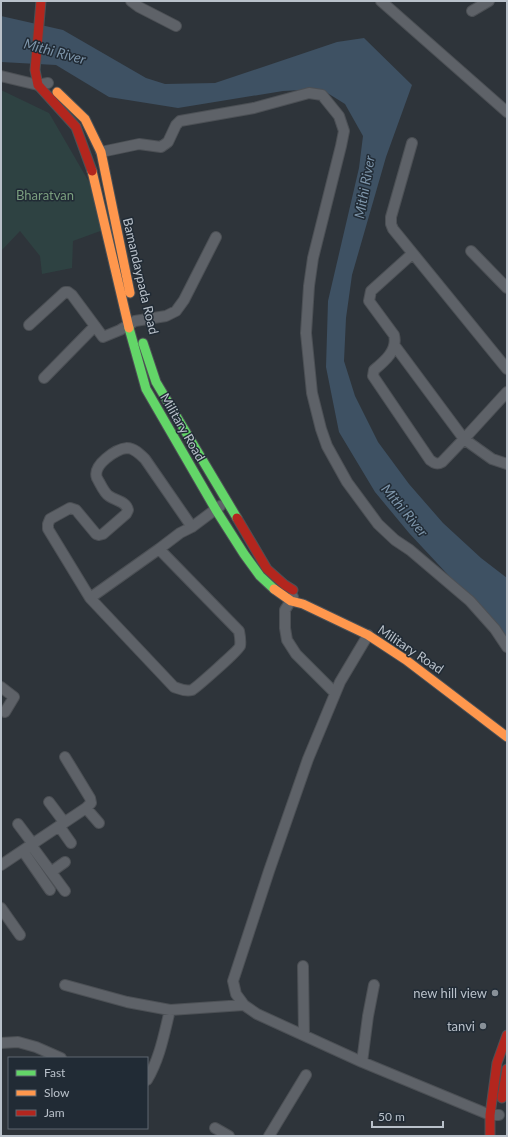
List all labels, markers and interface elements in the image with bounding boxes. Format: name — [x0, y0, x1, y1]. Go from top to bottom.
water label: Mithi River — [22, 35, 88, 67]
water label: Mithi River — [350, 154, 378, 220]
park label: Bharatvan — [16, 187, 74, 203]
street label: Bamandaypada Road — [120, 216, 162, 336]
street label: Military Road — [157, 390, 209, 464]
water label: Mithi River — [378, 480, 432, 540]
street label: Military Road — [375, 621, 447, 677]
place label: new hill view — [413, 985, 487, 1001]
marker: new hill view — [490, 988, 500, 998]
place label: tanvi — [447, 1018, 475, 1034]
marker: tanvi — [478, 1021, 488, 1031]
legend — [8, 1057, 148, 1129]
text: Fast — [44, 1065, 66, 1080]
text: Slow — [44, 1085, 70, 1100]
scale bar — [372, 1103, 443, 1129]
text: Jam — [44, 1105, 65, 1120]
text: 50 m — [378, 1109, 405, 1124]

